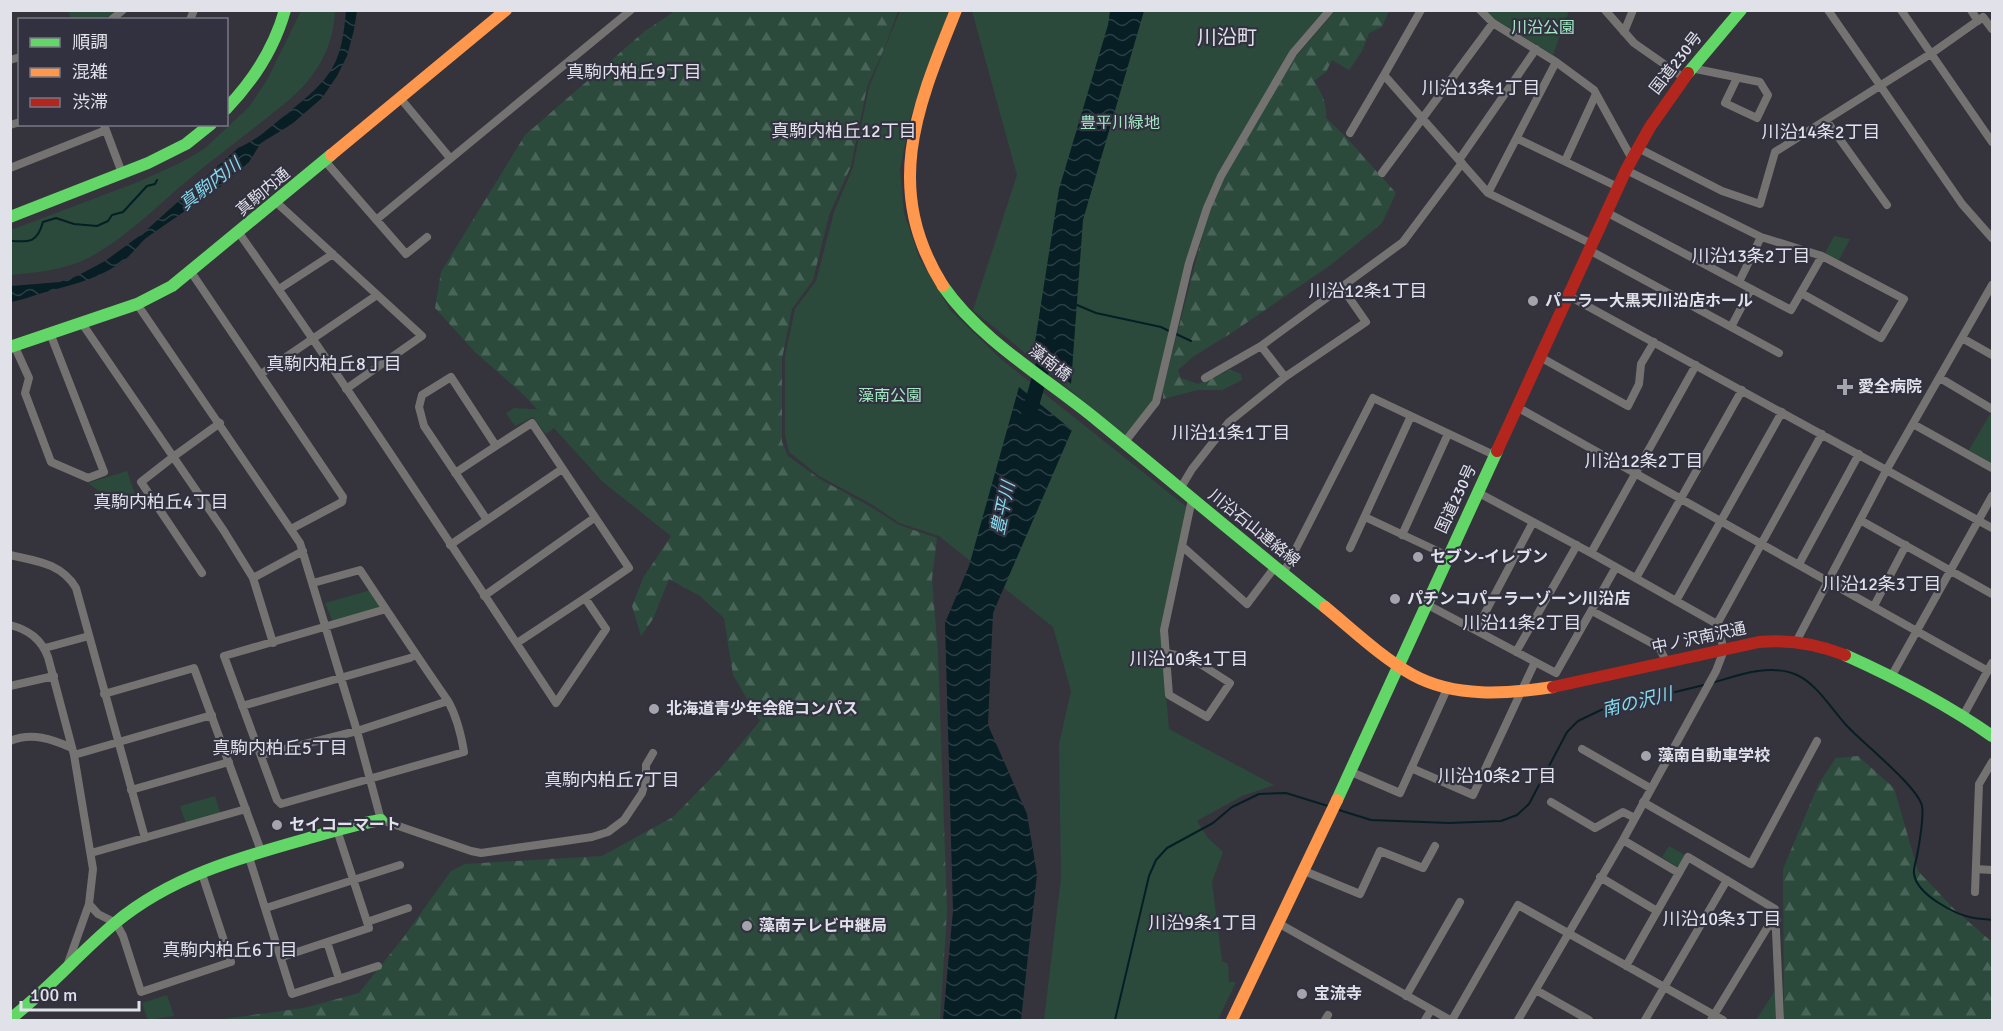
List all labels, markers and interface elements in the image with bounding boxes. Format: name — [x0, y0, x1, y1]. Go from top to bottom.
legend — [18, 18, 228, 126]
park label: 川沿公園 — [1511, 18, 1575, 38]
district label: 川沿町 — [1197, 25, 1257, 50]
street label: 国道230号 — [1645, 28, 1707, 98]
text: 順調 — [72, 31, 108, 53]
text: 混雑 — [72, 61, 108, 83]
district label: 真駒内柏丘9丁目 — [566, 61, 702, 83]
district label: 川沿13条1丁目 — [1421, 77, 1541, 99]
text: 渋滞 — [72, 91, 108, 113]
park label: 豊平川緑地 — [1080, 113, 1160, 133]
district label: 真駒内柏丘12丁目 — [771, 120, 917, 142]
district label: 川沿14条2丁目 — [1761, 121, 1881, 143]
water label: 真駒内川 — [175, 152, 247, 215]
street label: 真駒内通 — [232, 164, 294, 220]
district label: 川沿13条2丁目 — [1691, 245, 1811, 267]
district label: 川沿12条1丁目 — [1308, 280, 1428, 302]
place label: パーラー大黒天川沿店ホール — [1545, 291, 1753, 311]
marker: パーラー大黒天川沿店ホール — [1526, 294, 1540, 308]
street label: 藻南橋 — [1025, 340, 1075, 386]
district label: 真駒内柏丘8丁目 — [266, 353, 402, 375]
place label: 愛全病院 — [1858, 377, 1922, 397]
marker: 愛全病院 — [1836, 378, 1854, 396]
park label: 藻南公園 — [858, 386, 922, 406]
district label: 川沿11条1丁目 — [1171, 422, 1291, 444]
district label: 川沿12条2丁目 — [1584, 450, 1704, 472]
street label: 国道230号 — [1431, 461, 1481, 537]
water label: 豊平川 — [987, 477, 1020, 537]
street label: 川沿石山連絡線 — [1204, 485, 1304, 571]
district label: 真駒内柏丘4丁目 — [93, 491, 229, 513]
place label: セブン-イレブン — [1430, 547, 1548, 567]
marker: セブン-イレブン — [1411, 550, 1425, 564]
district label: 川沿12条3丁目 — [1822, 573, 1942, 595]
place label: パチンコパーラーゾーン川沿店 — [1407, 589, 1630, 609]
marker: パチンコパーラーゾーン川沿店 — [1388, 592, 1402, 606]
district label: 川沿11条2丁目 — [1462, 612, 1582, 634]
street label: 中ノ沢南沢通 — [1650, 618, 1748, 658]
district label: 川沿10条1丁目 — [1129, 648, 1249, 670]
water label: 南の沢川 — [1599, 682, 1677, 721]
place label: 北海道青少年会館コンパス — [666, 699, 858, 719]
marker: 北海道青少年会館コンパス — [647, 702, 661, 716]
district label: 真駒内柏丘5丁目 — [212, 737, 348, 759]
place label: 藻南自動車学校 — [1658, 746, 1770, 766]
marker: 藻南自動車学校 — [1639, 749, 1653, 763]
district label: 川沿10条2丁目 — [1437, 765, 1557, 787]
district label: 真駒内柏丘7丁目 — [544, 769, 680, 791]
place label: セイコーマート — [289, 815, 401, 835]
marker: セイコーマート — [270, 818, 284, 832]
district label: 川沿10条3丁目 — [1662, 908, 1782, 930]
district label: 川沿9条1丁目 — [1148, 912, 1258, 934]
place label: 藻南テレビ中継局 — [759, 916, 887, 936]
marker: 藻南テレビ中継局 — [740, 919, 754, 933]
district label: 真駒内柏丘6丁目 — [162, 939, 298, 961]
scale bar — [21, 974, 140, 1012]
text: 100 m — [30, 984, 77, 1006]
place label: 宝流寺 — [1314, 984, 1362, 1004]
marker: 宝流寺 — [1295, 987, 1309, 1001]

